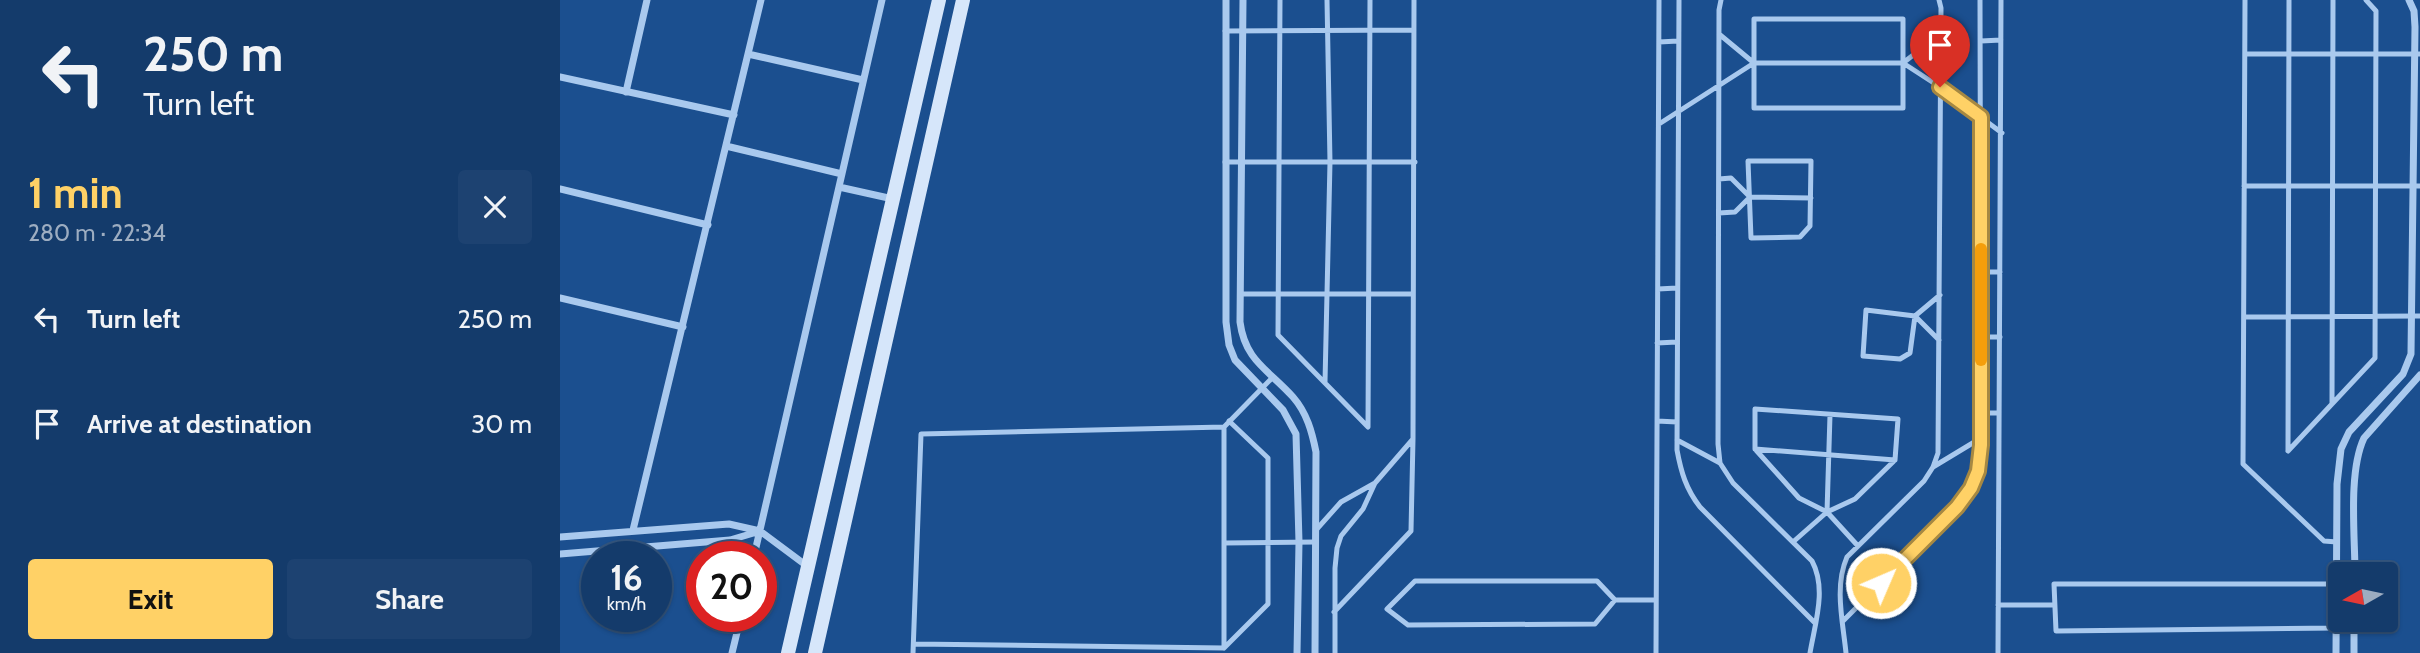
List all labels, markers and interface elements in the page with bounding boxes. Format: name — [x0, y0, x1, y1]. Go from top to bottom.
pin — [1910, 15, 1970, 87]
text: 250 m — [143, 24, 283, 83]
icon: arrive — [1921, 26, 1959, 64]
icon: left — [28, 28, 119, 119]
text: Turn left — [143, 84, 254, 123]
text: 1 min — [28, 167, 123, 219]
button: close — [458, 170, 532, 244]
text: 280 m · 22:34 — [28, 219, 166, 247]
icon: left — [28, 300, 66, 338]
text: Turn left — [87, 303, 180, 335]
text: 250 m — [458, 303, 532, 335]
icon: arrive — [28, 405, 66, 443]
text: Arrive at destination — [87, 408, 312, 440]
text: 30 m — [471, 408, 532, 440]
speed limit sign: 20 — [686, 541, 777, 632]
position arrow — [1844, 546, 1918, 620]
text: 16 — [610, 556, 643, 599]
button: Exit — [28, 559, 273, 639]
button: Share — [287, 559, 532, 639]
north arrow — [2328, 562, 2398, 632]
map controls — [2328, 562, 2398, 632]
text: km/h — [607, 593, 646, 615]

